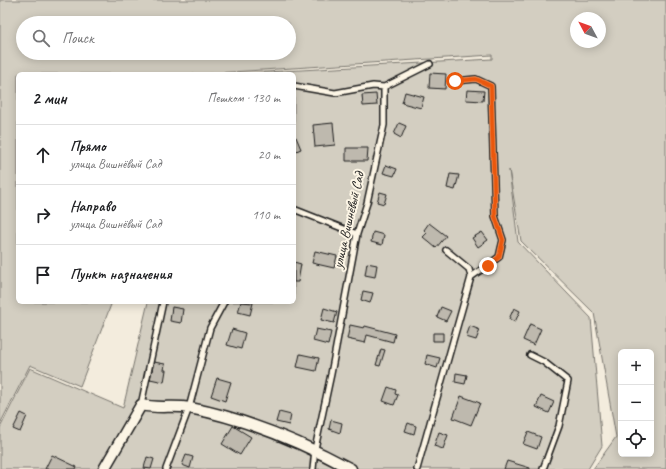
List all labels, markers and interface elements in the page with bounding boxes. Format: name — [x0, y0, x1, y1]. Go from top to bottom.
north arrow — [570, 12, 606, 48]
search box — [16, 16, 296, 60]
icon: search — [30, 27, 52, 49]
text: Поиск — [62, 29, 94, 48]
route start — [446, 72, 464, 90]
text: 2 мин — [32, 88, 67, 109]
text: Пешком · 130 m — [207, 90, 280, 106]
text: Прямо — [70, 137, 106, 156]
icon: ahead — [32, 144, 54, 166]
text: 20 m — [258, 147, 280, 163]
text: улица Вишнёвый Сад — [70, 156, 161, 172]
street label: улица Вишнёвый Сад — [329, 168, 368, 271]
text: Направо — [70, 197, 116, 216]
icon: right — [32, 204, 54, 226]
text: 110 m — [252, 207, 280, 223]
text: улица Вишнёвый Сад — [70, 216, 161, 232]
route end — [479, 257, 497, 275]
icon: arrive — [32, 264, 54, 286]
text: Пункт назначения — [70, 265, 172, 284]
map controls — [618, 349, 654, 457]
button: + — [618, 349, 654, 385]
button: − — [618, 385, 654, 421]
button: locate — [618, 421, 654, 457]

